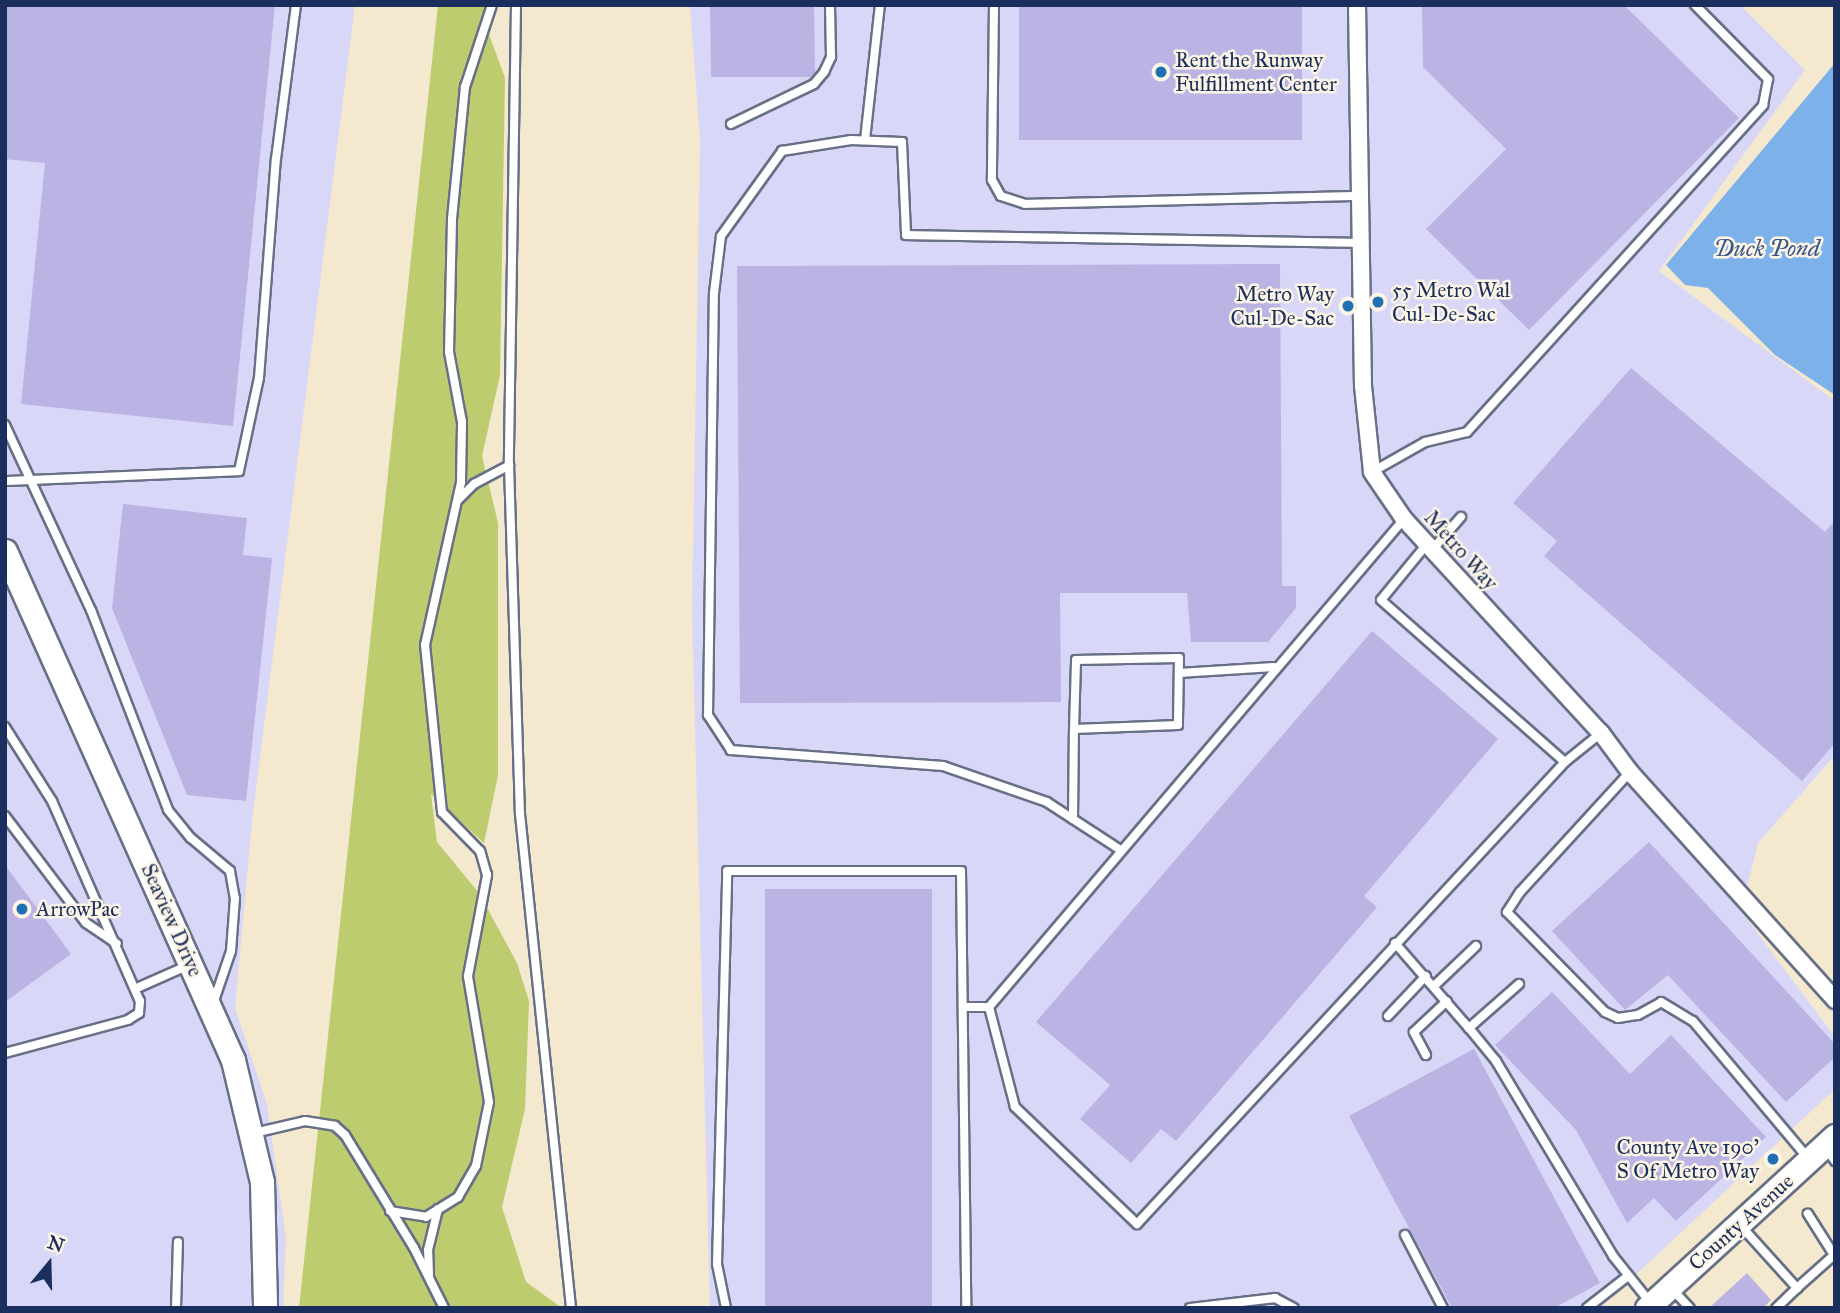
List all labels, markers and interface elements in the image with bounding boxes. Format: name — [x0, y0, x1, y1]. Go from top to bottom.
place label: Rent the Runway Fulfillment Center — [1175, 47, 1337, 97]
marker: Rent the Runway Fulfillment Center — [1153, 64, 1169, 80]
water label: Duck Pond — [1714, 234, 1820, 262]
place label: 55 Metro Wal Cul-De-Sac — [1392, 277, 1510, 327]
place label: Metro Way Cul-De-Sac — [1230, 281, 1334, 331]
marker: 55 Metro Wal Cul-De-Sac — [1370, 294, 1386, 310]
marker: Metro Way Cul-De-Sac — [1340, 298, 1356, 314]
street label: Metro Way — [1419, 505, 1503, 595]
street label: Seaview Drive — [136, 860, 208, 980]
place label: ArrowPac — [36, 896, 119, 922]
marker: ArrowPac — [14, 901, 30, 917]
place label: County Ave 190' S Of Metro Way — [1616, 1134, 1759, 1184]
marker: County Ave 190' S Of Metro Way — [1765, 1151, 1781, 1167]
street label: County Avenue — [1683, 1168, 1799, 1276]
north arrow — [14, 1229, 84, 1299]
text: N — [45, 1230, 67, 1257]

